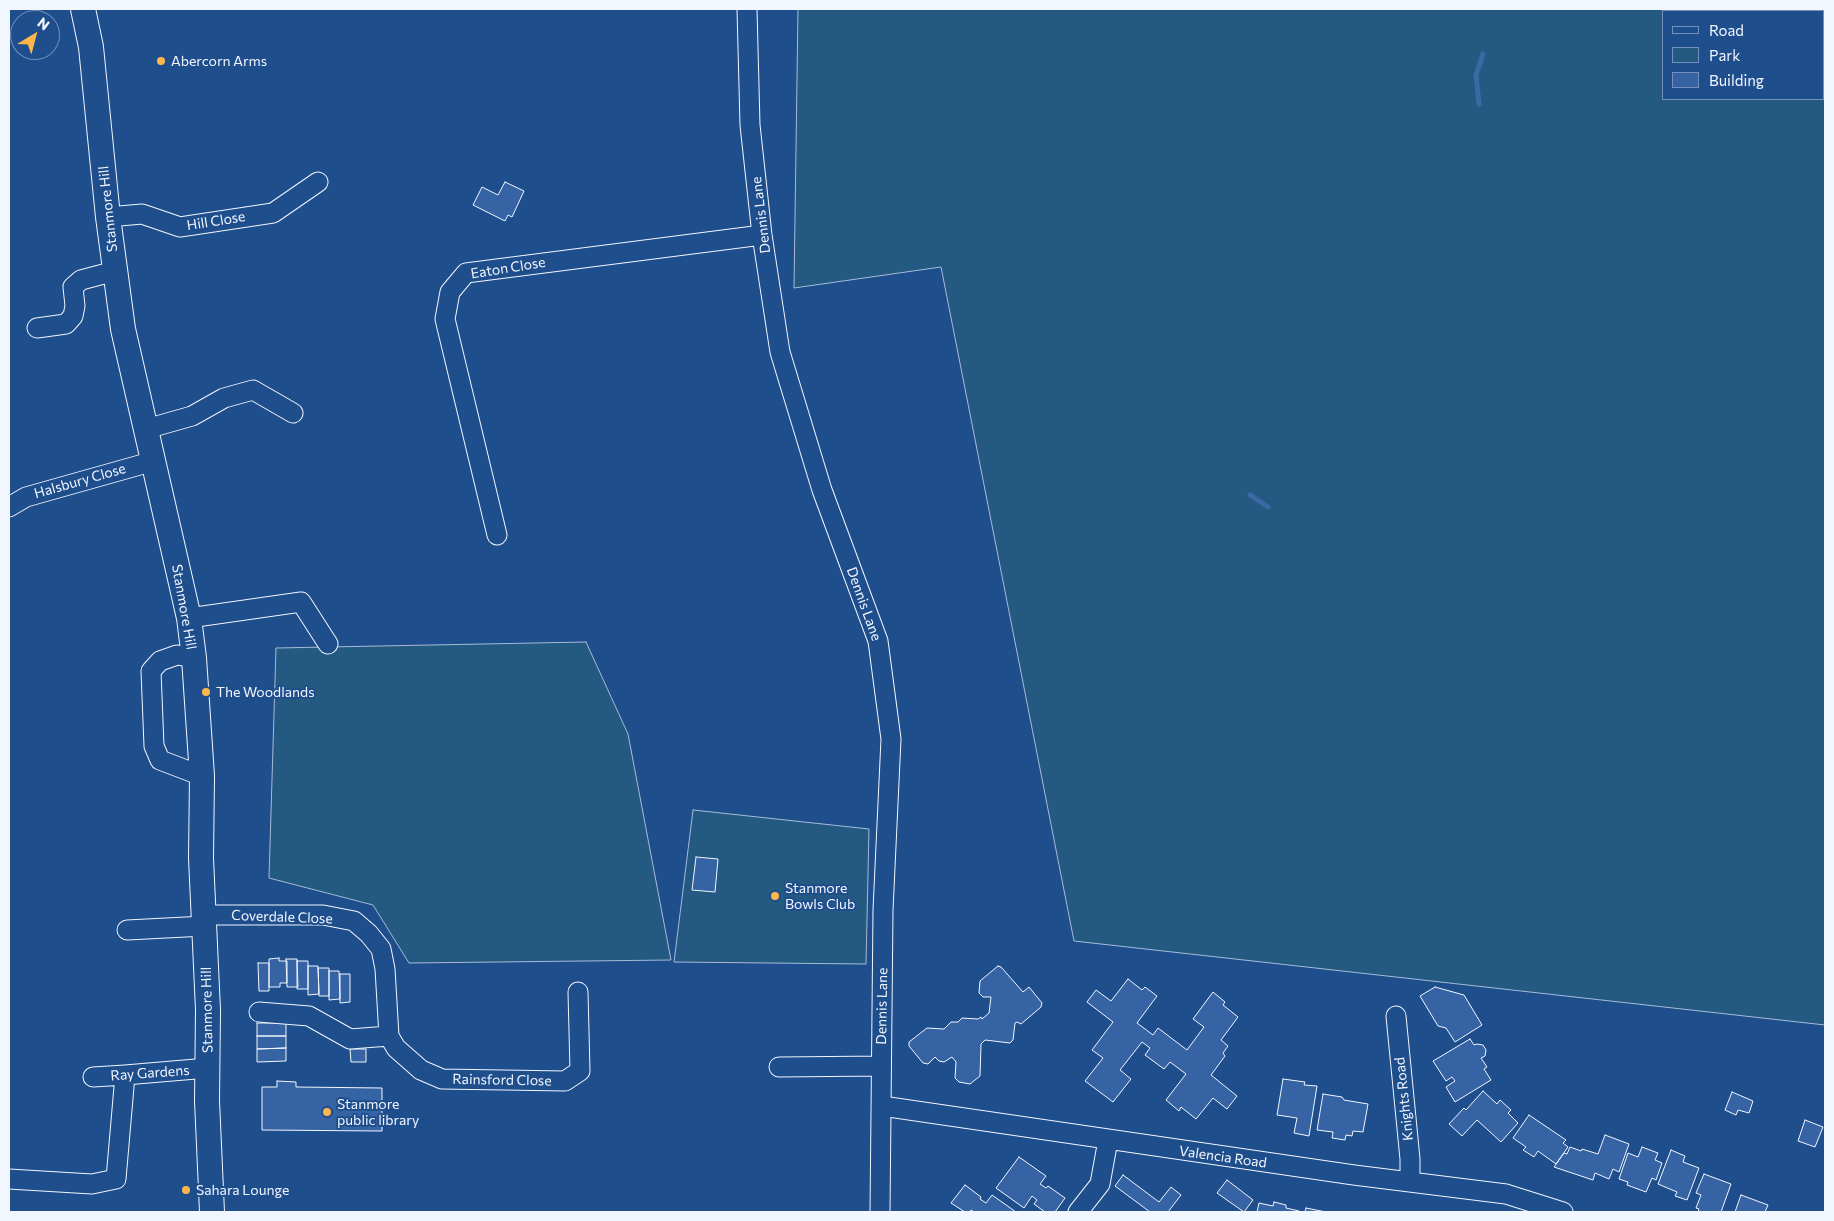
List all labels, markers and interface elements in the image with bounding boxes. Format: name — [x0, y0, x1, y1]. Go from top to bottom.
north arrow — [10, 10, 60, 60]
legend — [1662, 10, 1824, 100]
text: N — [34, 13, 53, 33]
text: Road — [1709, 21, 1744, 39]
text: Park — [1709, 46, 1740, 64]
place label: Abercorn Arms — [171, 53, 267, 69]
marker: Abercorn Arms — [155, 55, 167, 67]
text: Building — [1709, 71, 1764, 89]
street label: Stanmore Hill — [95, 165, 121, 253]
street label: Dennis Lane — [748, 176, 774, 254]
street label: Hill Close — [186, 208, 246, 234]
street label: Eaton Close — [469, 254, 547, 282]
street label: Halsbury Close — [32, 460, 128, 502]
street label: Stanmore Hill — [168, 563, 200, 651]
street label: Dennis Lane — [843, 565, 885, 643]
place label: The Woodlands — [216, 684, 315, 700]
marker: The Woodlands — [200, 686, 212, 698]
place label: Stanmore Bowls Club — [785, 880, 855, 912]
marker: Stanmore Bowls Club — [769, 890, 781, 902]
street label: Coverdale Close — [231, 907, 333, 927]
street label: Stanmore Hill — [198, 967, 216, 1053]
street label: Dennis Lane — [873, 967, 891, 1045]
street label: Knights Road — [1391, 1056, 1417, 1142]
street label: Ray Gardens — [110, 1062, 190, 1084]
street label: Rainsford Close — [452, 1071, 552, 1089]
place label: Stanmore public library — [337, 1096, 419, 1128]
marker: Stanmore public library — [321, 1106, 333, 1118]
street label: Valencia Road — [1178, 1143, 1268, 1171]
place label: Sahara Lounge — [196, 1182, 289, 1198]
marker: Sahara Lounge — [180, 1184, 192, 1196]

